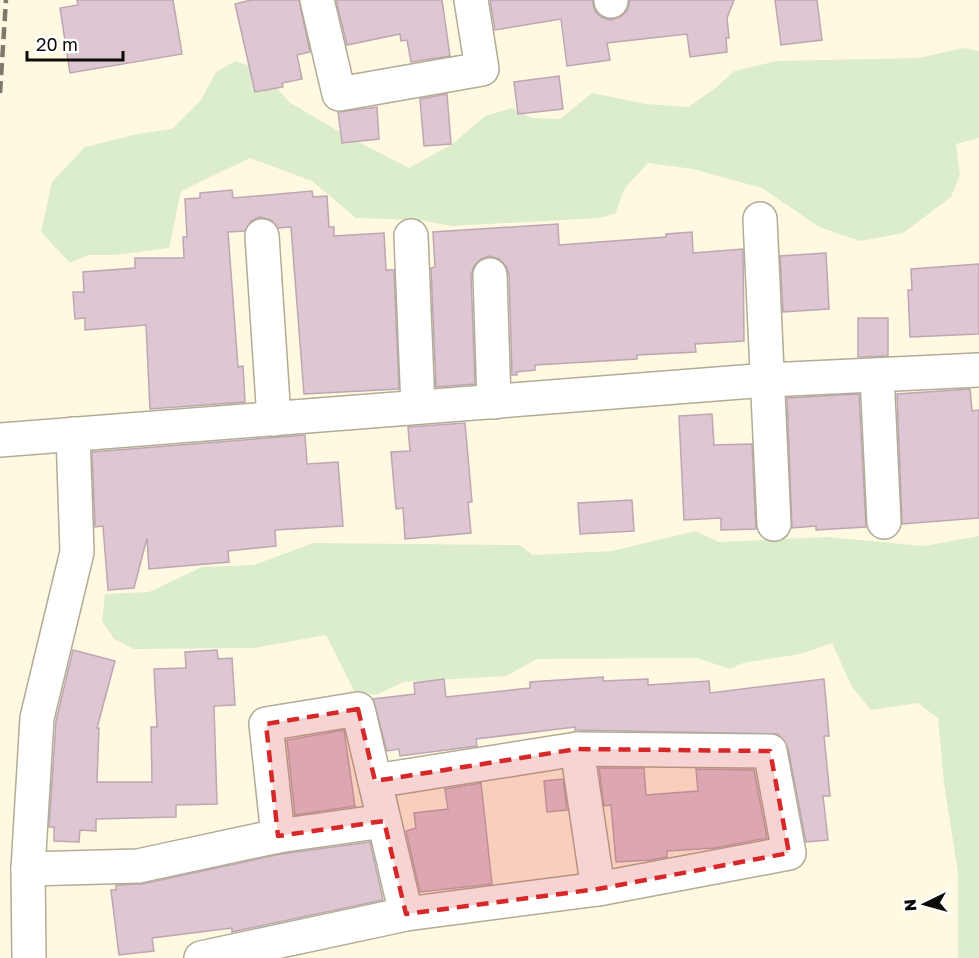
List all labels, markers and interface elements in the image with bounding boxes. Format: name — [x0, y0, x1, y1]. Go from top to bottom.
scale bar — [27, 24, 123, 62]
text: 20 m — [36, 33, 78, 55]
north arrow — [895, 874, 955, 934]
text: N — [900, 898, 921, 912]

